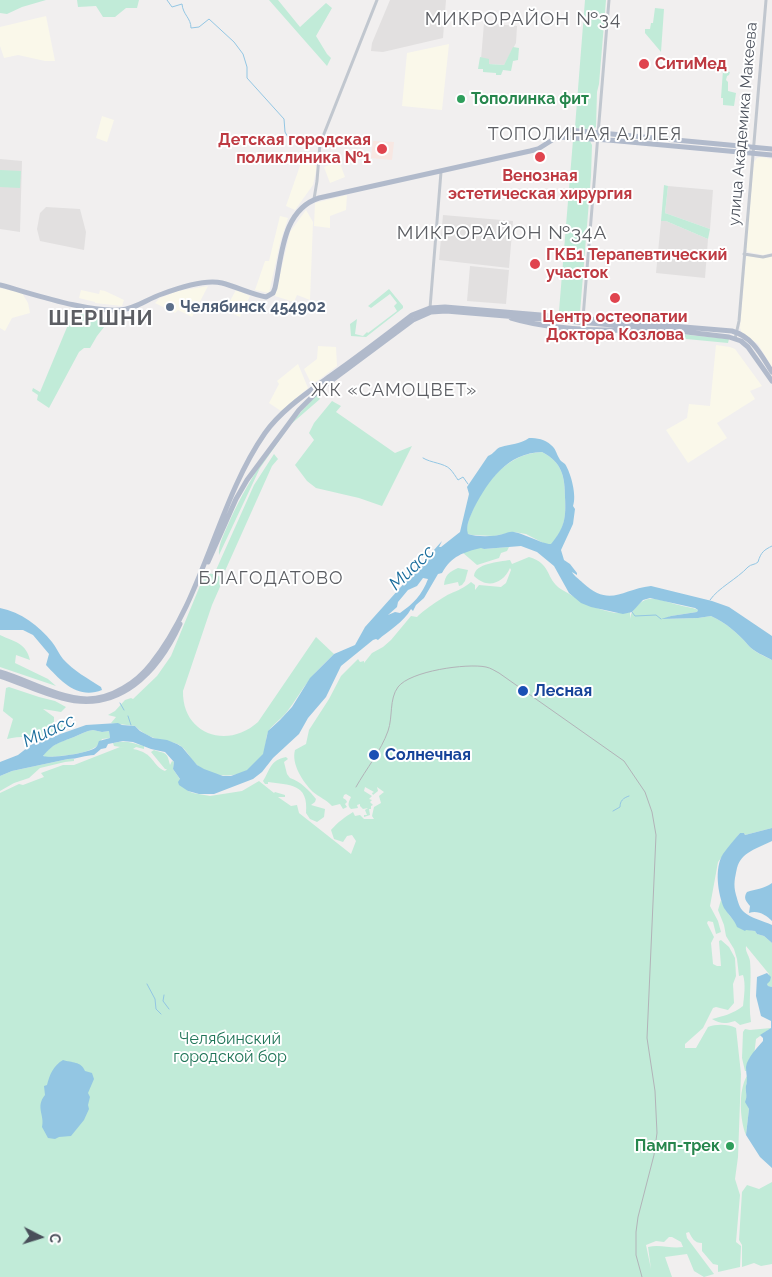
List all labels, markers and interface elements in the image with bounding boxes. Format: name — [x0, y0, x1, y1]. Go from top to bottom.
district label: МИКРОРАЙОН №34 — [423, 8, 623, 30]
street label: улица Академика Макеева — [725, 21, 761, 227]
place label: СитиМед — [655, 54, 727, 74]
marker: СитиМед — [637, 57, 651, 71]
place label: Тополинка фит — [471, 89, 589, 109]
marker: Тополинка фит — [455, 93, 467, 105]
district label: ТОПОЛИНАЯ АЛЛЕЯ — [486, 124, 684, 146]
place label: Детская городская поликлиника №1 — [218, 130, 371, 168]
marker: Детская городская поликлиника №1 — [375, 142, 389, 156]
marker: Венозная эстетическая хирургия — [533, 150, 547, 164]
place label: Венозная эстетическая хирургия — [448, 166, 632, 204]
district label: МИКРОРАЙОН №34А — [395, 222, 609, 244]
place label: ГКБ1 Терапевтический участок — [546, 245, 727, 283]
marker: ГКБ1 Терапевтический участок — [528, 257, 542, 271]
marker: Центр остеопатии Доктора Козлова — [608, 291, 622, 305]
place label: Челябинск 454902 — [180, 297, 326, 317]
marker: Челябинск 454902 — [164, 301, 176, 313]
district label: ШЕРШНИ — [48, 306, 154, 332]
place label: Центр остеопатии Доктора Козлова — [542, 307, 688, 345]
district label: ЖК «САМОЦВЕТ» — [309, 380, 479, 402]
water label: Миасс — [385, 541, 439, 595]
district label: БЛАГОДАТОВО — [197, 568, 345, 590]
place label: Лесная — [534, 681, 592, 701]
marker: Лесная — [516, 684, 530, 698]
water label: Миасс — [19, 710, 79, 752]
place label: Солнечная — [385, 745, 471, 765]
marker: Солнечная — [367, 748, 381, 762]
park label: Челябинский городской бор — [173, 1029, 287, 1067]
place label: Памп-трек — [635, 1136, 720, 1156]
marker: Памп-трек — [724, 1140, 736, 1152]
north arrow — [15, 1212, 65, 1262]
text: С — [47, 1233, 63, 1244]

